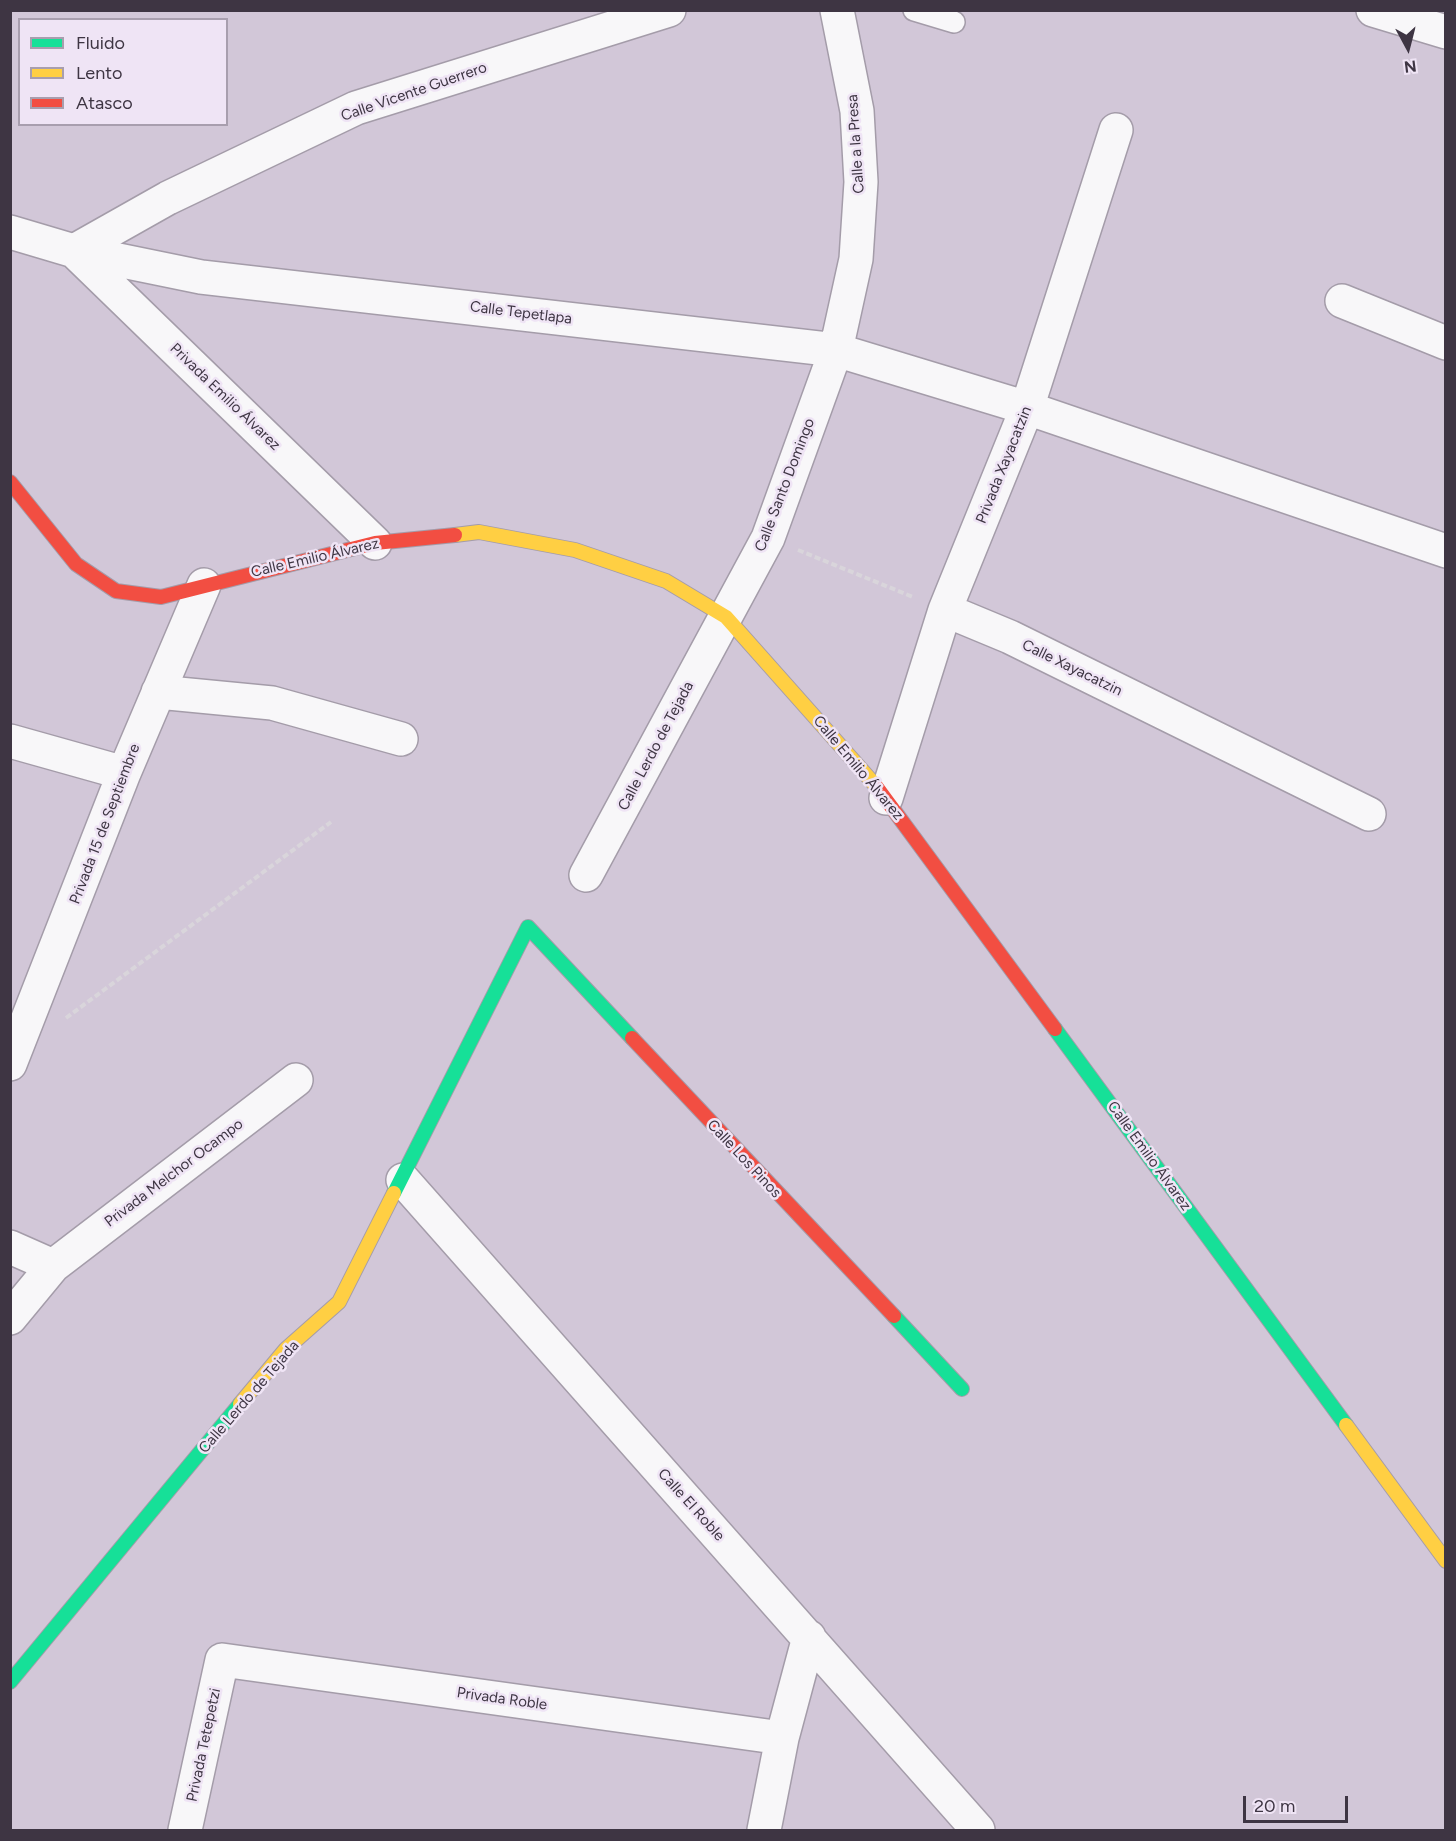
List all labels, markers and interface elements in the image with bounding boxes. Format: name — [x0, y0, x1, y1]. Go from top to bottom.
legend — [18, 18, 228, 126]
north arrow — [1378, 18, 1438, 78]
text: Fluido — [76, 32, 125, 54]
text: N — [1403, 56, 1418, 77]
street label: Calle Vicente Guerrero — [339, 59, 489, 125]
text: Lento — [76, 62, 122, 84]
text: Atasco — [76, 92, 133, 114]
street label: Calle a la Presa — [844, 94, 868, 194]
street label: Calle Tepetlapa — [469, 298, 573, 328]
street label: Privada Emilio Álvarez — [166, 340, 284, 454]
street label: Privada Xayacatzin — [972, 404, 1036, 526]
street label: Calle Santo Domingo — [751, 416, 819, 554]
street label: Calle Emilio Álvarez — [249, 535, 381, 581]
street label: Calle Xayacatzin — [1019, 636, 1125, 700]
street label: Calle Lerdo de Tejada — [614, 678, 698, 814]
street label: Calle Emilio Álvarez — [809, 712, 907, 824]
street label: Privada 15 de Septiembre — [66, 741, 144, 907]
street label: Calle Emilio Álvarez — [1103, 1098, 1195, 1214]
street label: Privada Melchor Ocampo — [101, 1115, 247, 1231]
street label: Calle Los Pinos — [703, 1116, 785, 1202]
street label: Calle Lerdo de Tejada — [195, 1337, 303, 1457]
street label: Calle El Roble — [654, 1465, 728, 1545]
street label: Privada Roble — [456, 1684, 548, 1714]
street label: Privada Tetepetzi — [183, 1687, 225, 1803]
scale bar — [1246, 1784, 1351, 1822]
text: 20 m — [1254, 1795, 1295, 1817]

